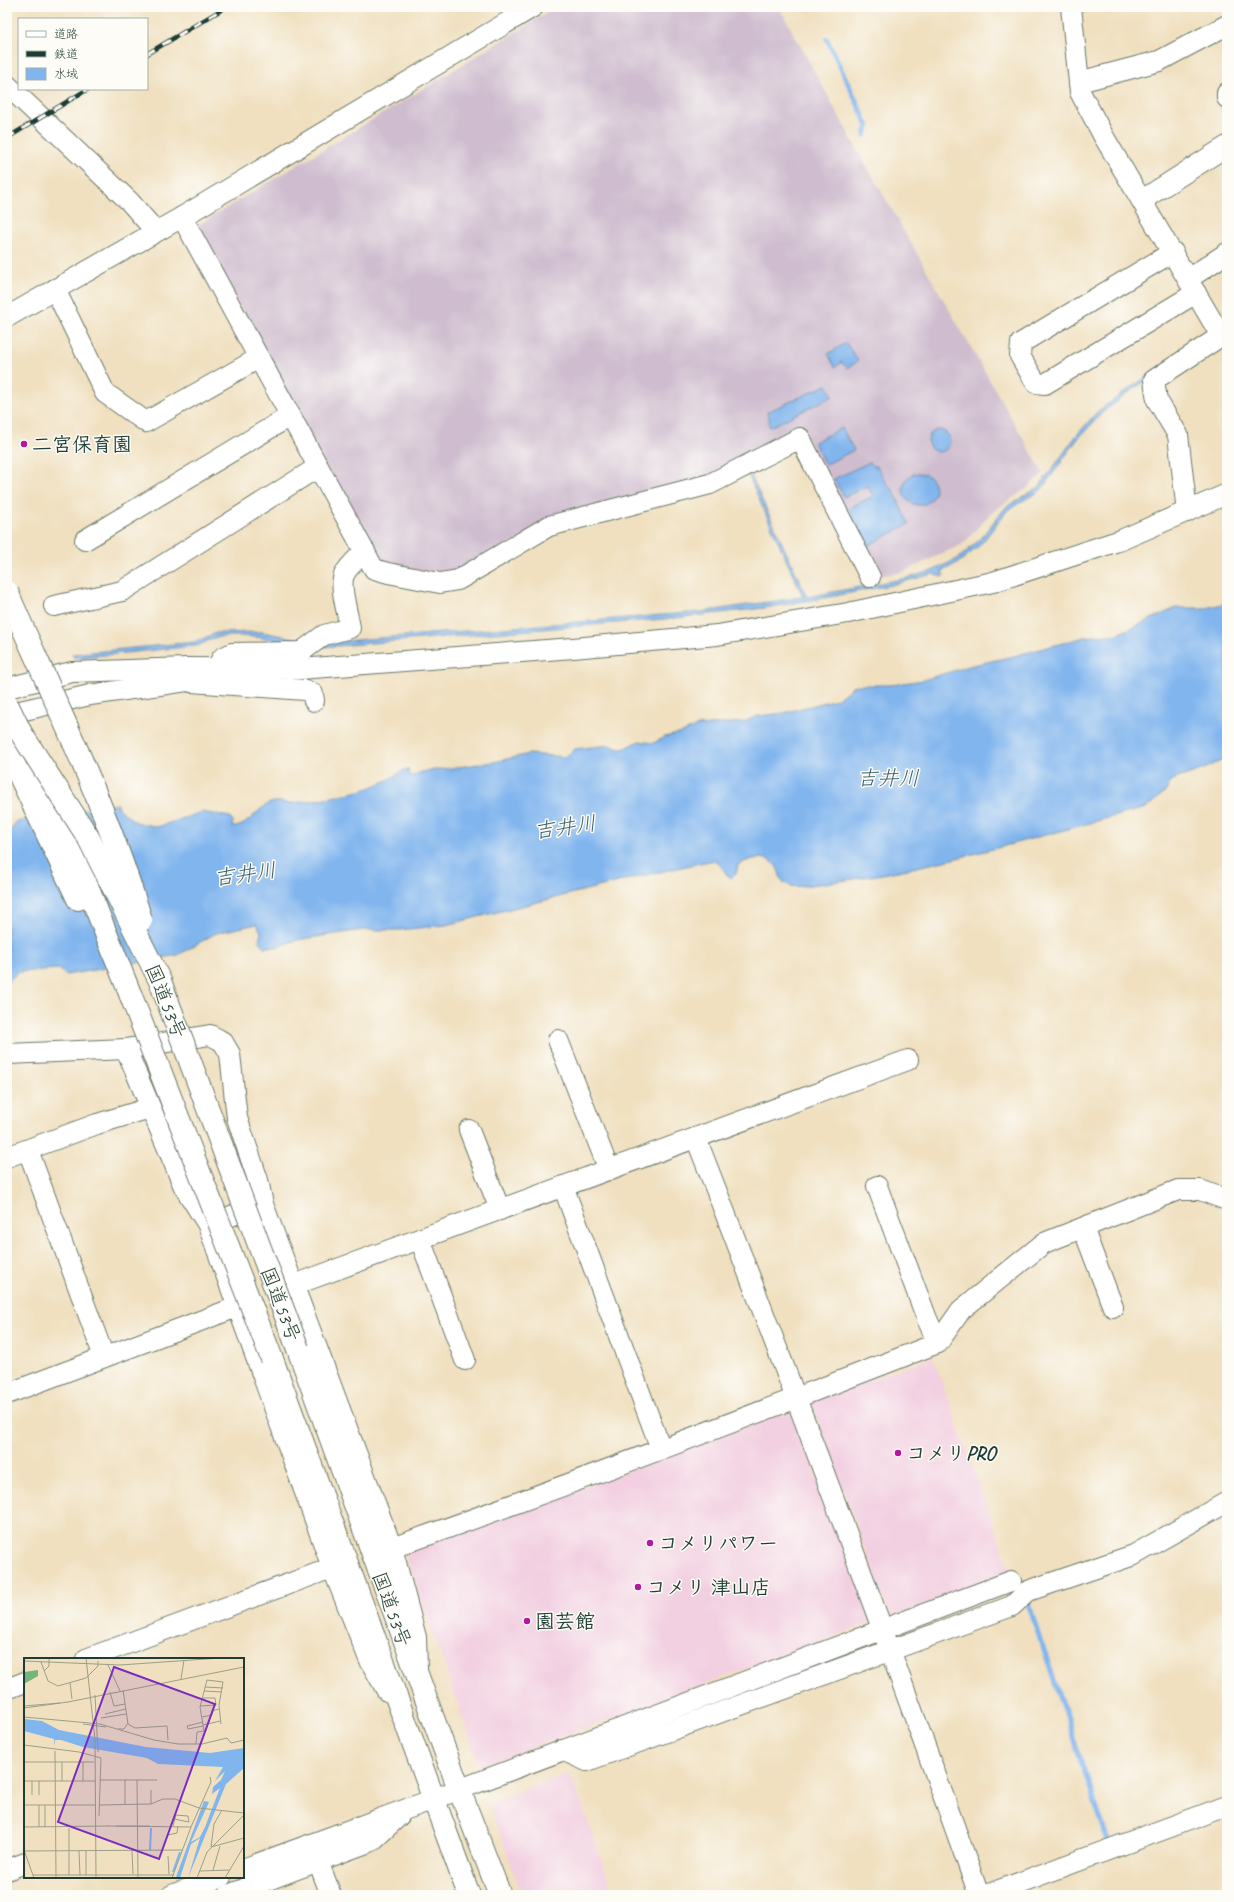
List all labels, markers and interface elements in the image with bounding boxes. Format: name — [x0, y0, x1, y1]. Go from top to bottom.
legend — [18, 18, 148, 90]
text: 道路 — [54, 26, 78, 42]
text: 鉄道 — [54, 46, 78, 62]
text: 水域 — [54, 66, 78, 82]
place label: 二宮保育園 — [32, 432, 132, 457]
marker: 二宮保育園 — [19, 439, 29, 449]
water label: 吉井川 — [857, 765, 920, 791]
water label: 吉井川 — [532, 810, 598, 844]
water label: 吉井川 — [212, 857, 278, 891]
street label: 国道53号 — [139, 960, 192, 1042]
street label: 国道53号 — [255, 1263, 306, 1345]
place label: コメリPRO — [906, 1441, 998, 1466]
marker: コメリPRO — [893, 1448, 903, 1458]
place label: コメリパワー — [658, 1531, 778, 1556]
marker: コメリパワー — [645, 1538, 655, 1548]
street label: 国道53号 — [366, 1568, 417, 1650]
place label: コメリ 津山店 — [646, 1575, 771, 1600]
marker: コメリ 津山店 — [633, 1582, 643, 1592]
place label: 園芸館 — [535, 1609, 595, 1634]
marker: 園芸館 — [522, 1616, 532, 1626]
inset map — [24, 1658, 244, 1878]

